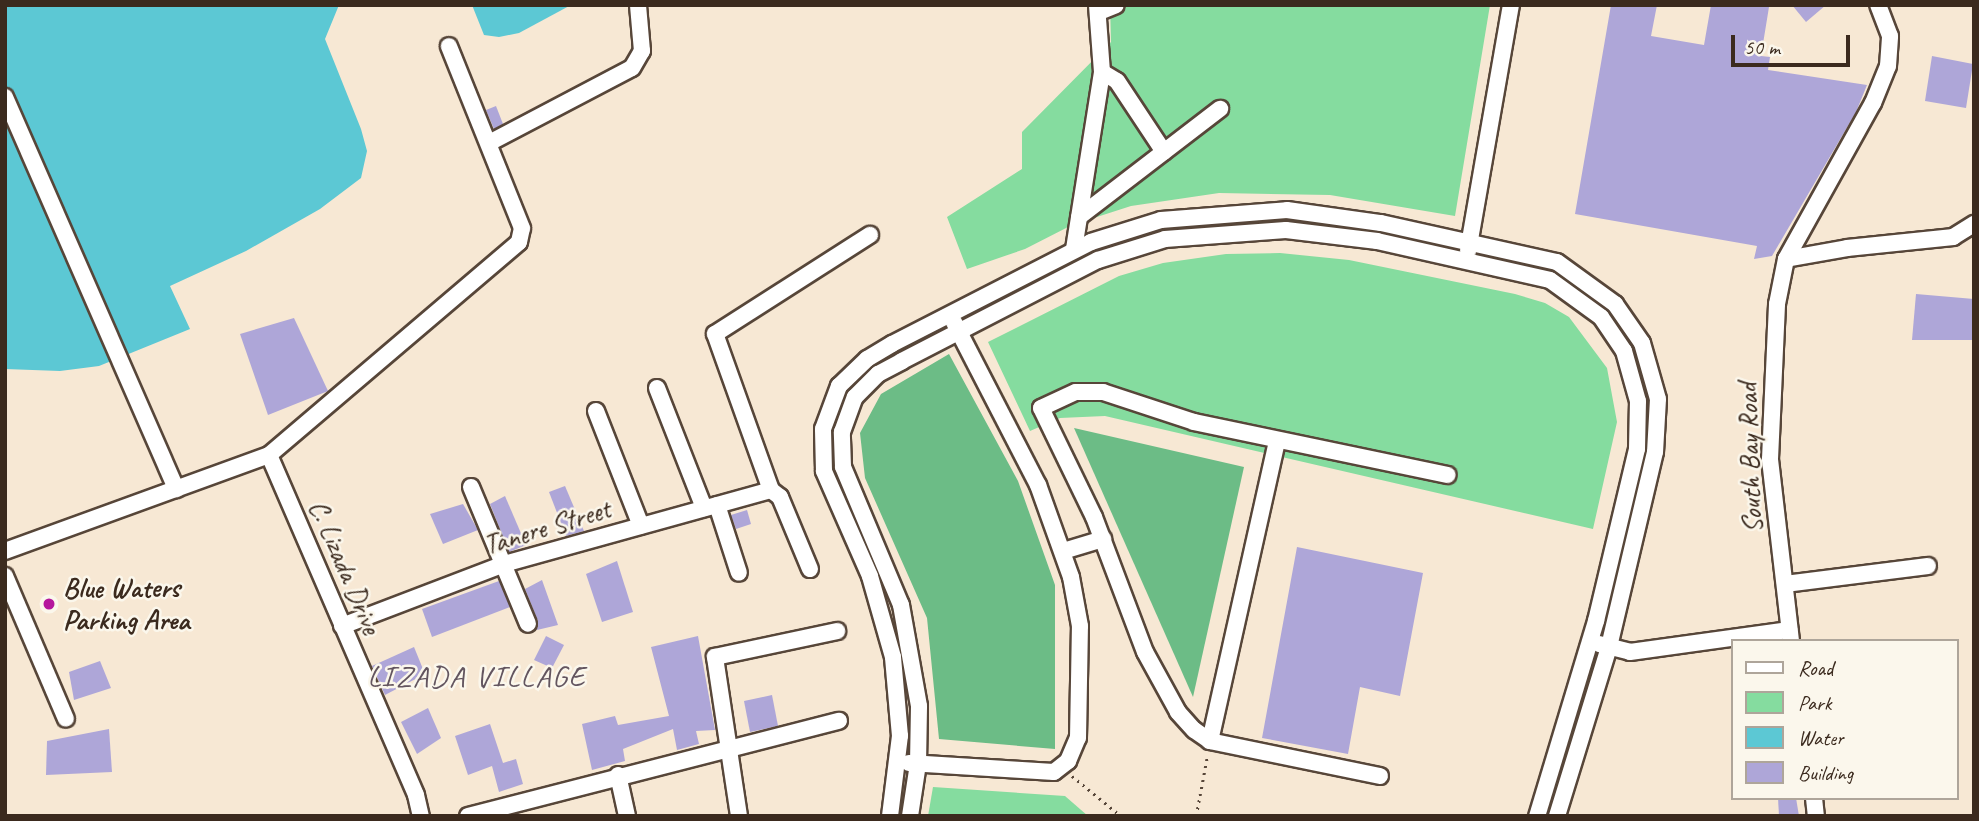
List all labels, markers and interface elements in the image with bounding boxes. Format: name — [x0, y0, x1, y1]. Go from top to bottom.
scale bar — [1734, 21, 1853, 65]
text: 50 m — [1744, 34, 1780, 60]
street label: South Bay Road — [1731, 382, 1769, 534]
street label: Tanere Street — [479, 492, 615, 562]
street label: C. Lizada Drive — [302, 495, 388, 639]
place label: Blue Waters Parking Area — [63, 571, 188, 637]
marker: Blue Waters Parking Area — [41, 596, 57, 612]
legend — [1730, 639, 1958, 800]
text: Road — [1798, 655, 1833, 681]
district label: LIZADA VILLAGE — [371, 658, 583, 694]
text: Park — [1798, 690, 1831, 716]
text: Water — [1798, 725, 1844, 751]
text: Building — [1798, 760, 1853, 786]

